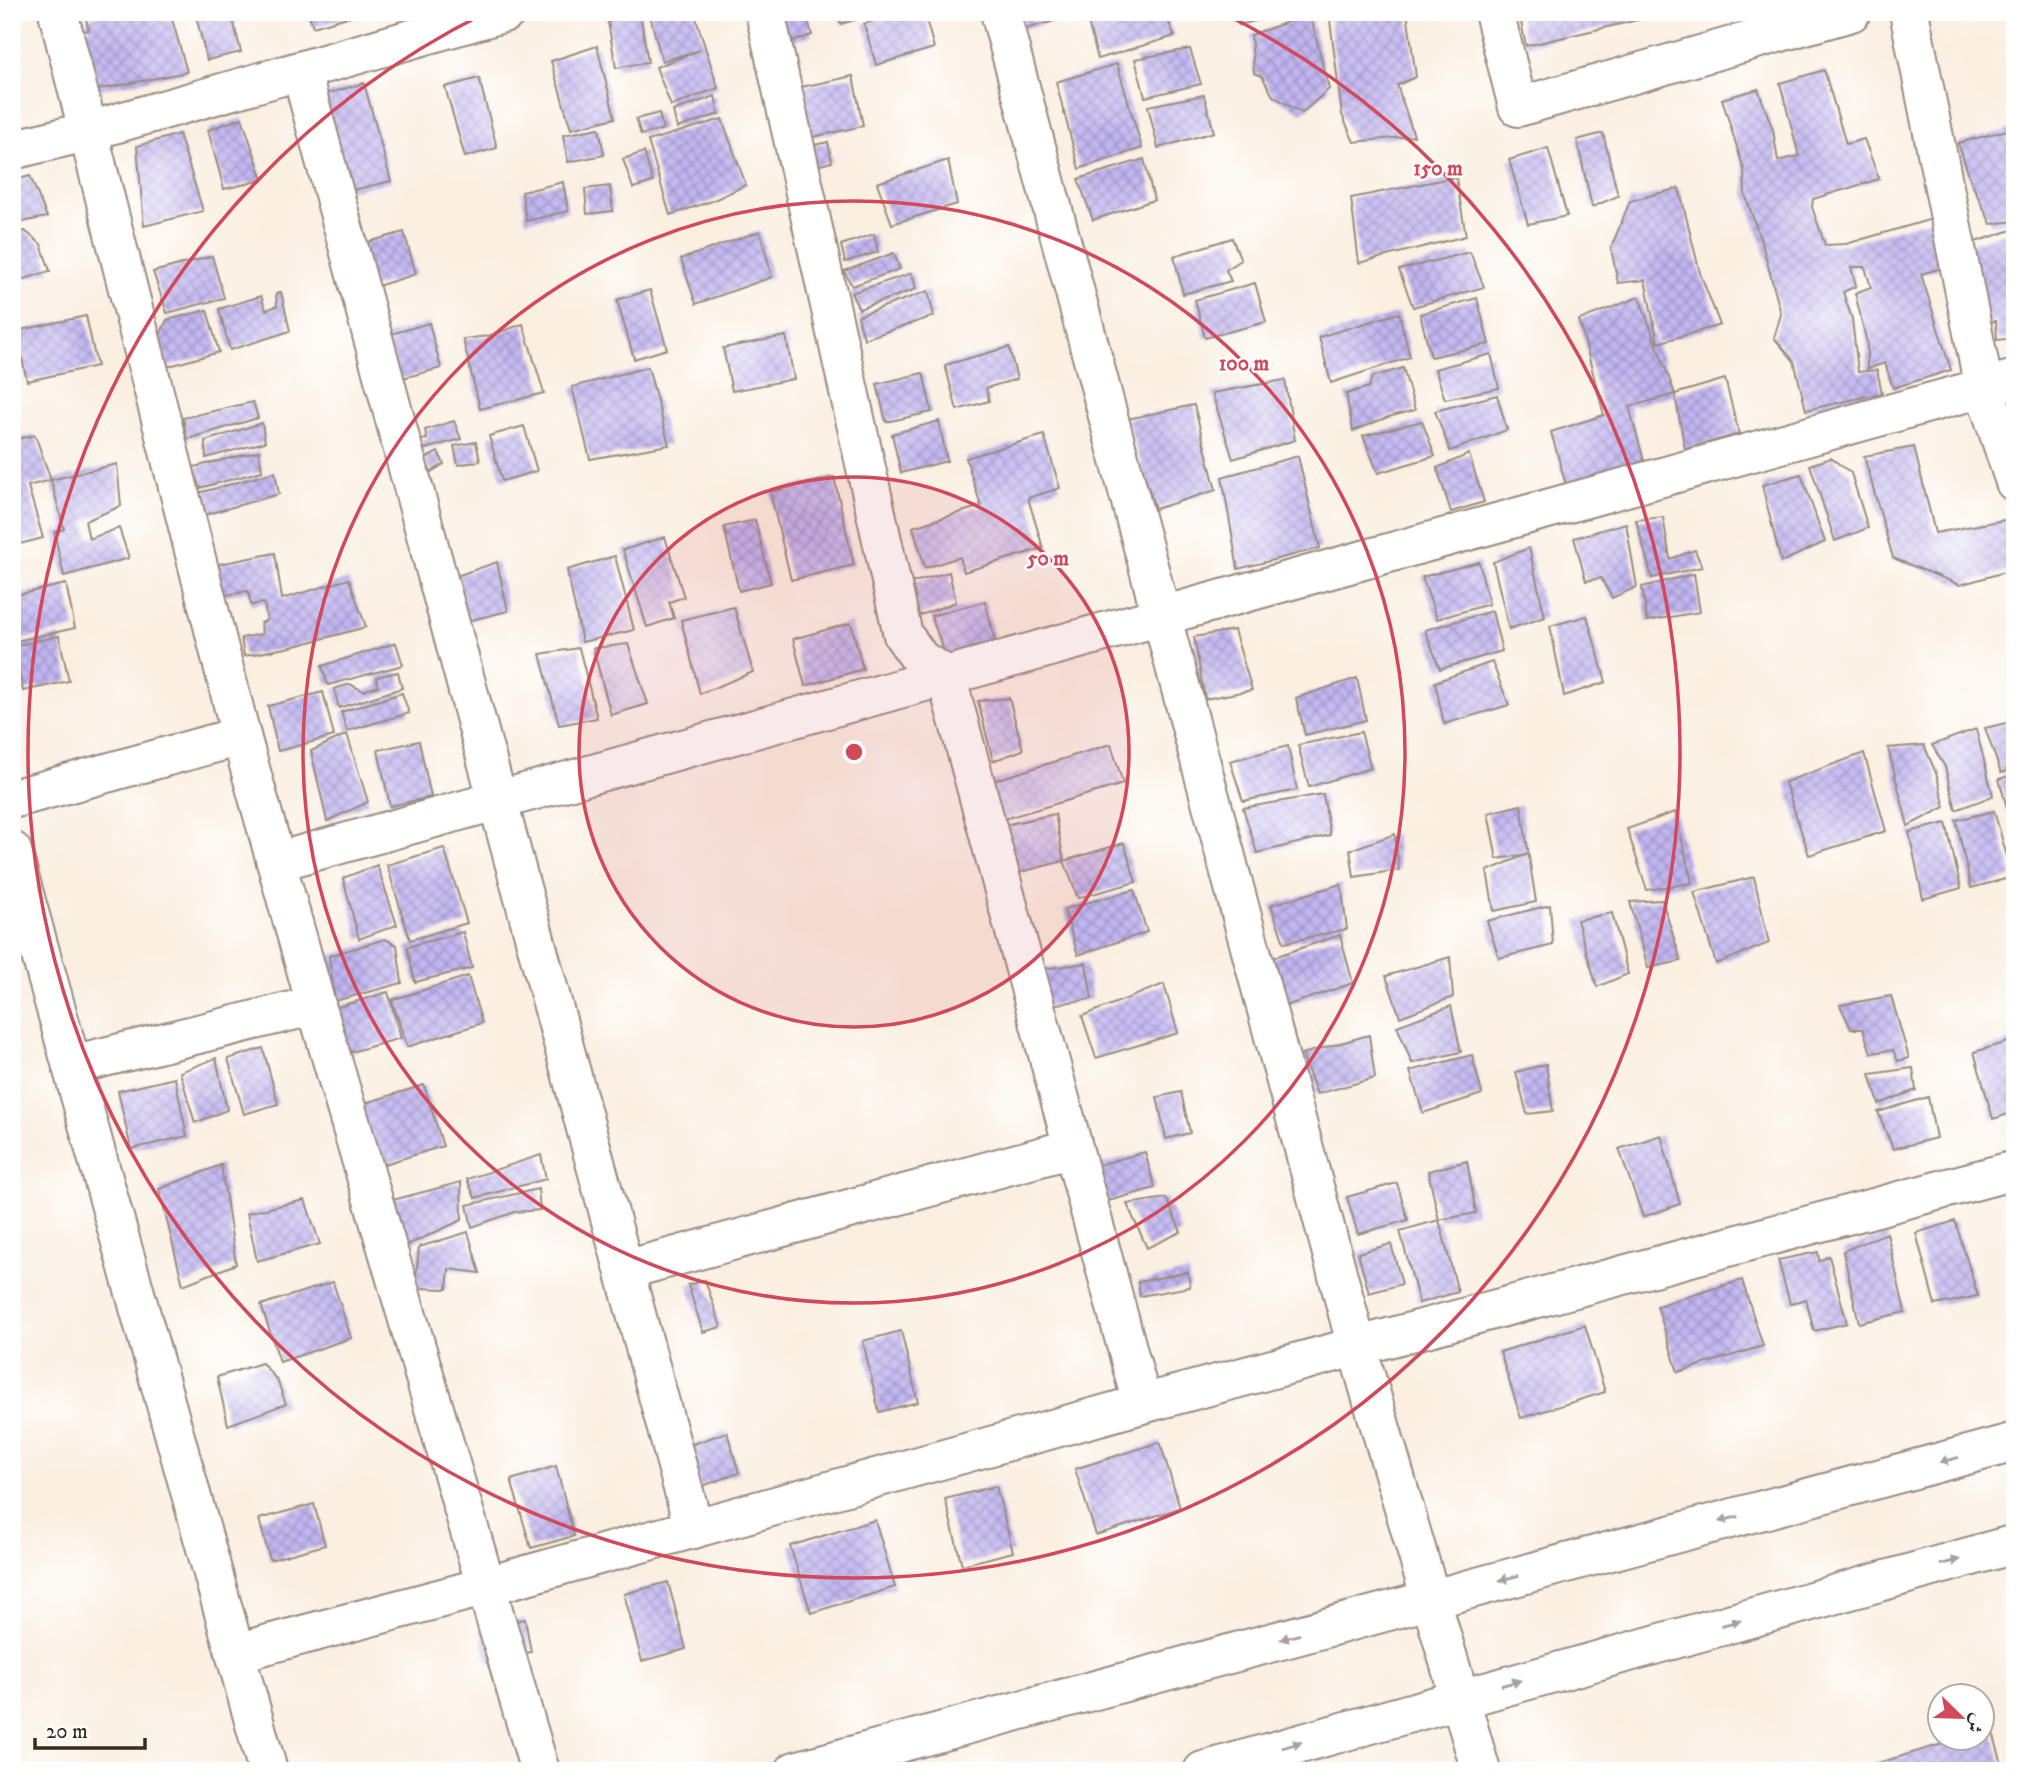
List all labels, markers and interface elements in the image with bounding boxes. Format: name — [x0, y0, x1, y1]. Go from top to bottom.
text: 150 m — [1413, 156, 1463, 182]
text: 100 m — [1219, 351, 1269, 377]
text: 50 m — [1026, 546, 1069, 572]
centre of rings — [842, 740, 866, 764]
one-way arrow — [1938, 1455, 1960, 1466]
one-way arrow — [1718, 1514, 1740, 1525]
one-way arrow — [1939, 1556, 1961, 1567]
one-way arrow — [1498, 1573, 1520, 1584]
one-way arrow — [1720, 1617, 1741, 1627]
one-way arrow — [1278, 1632, 1300, 1643]
one-way arrow — [1501, 1678, 1522, 1688]
north arrow — [1926, 1682, 1996, 1752]
scale bar — [35, 1706, 145, 1750]
text: ش — [1961, 1710, 1990, 1736]
text: 20 m — [46, 1719, 88, 1745]
one-way arrow — [1282, 1740, 1303, 1750]

